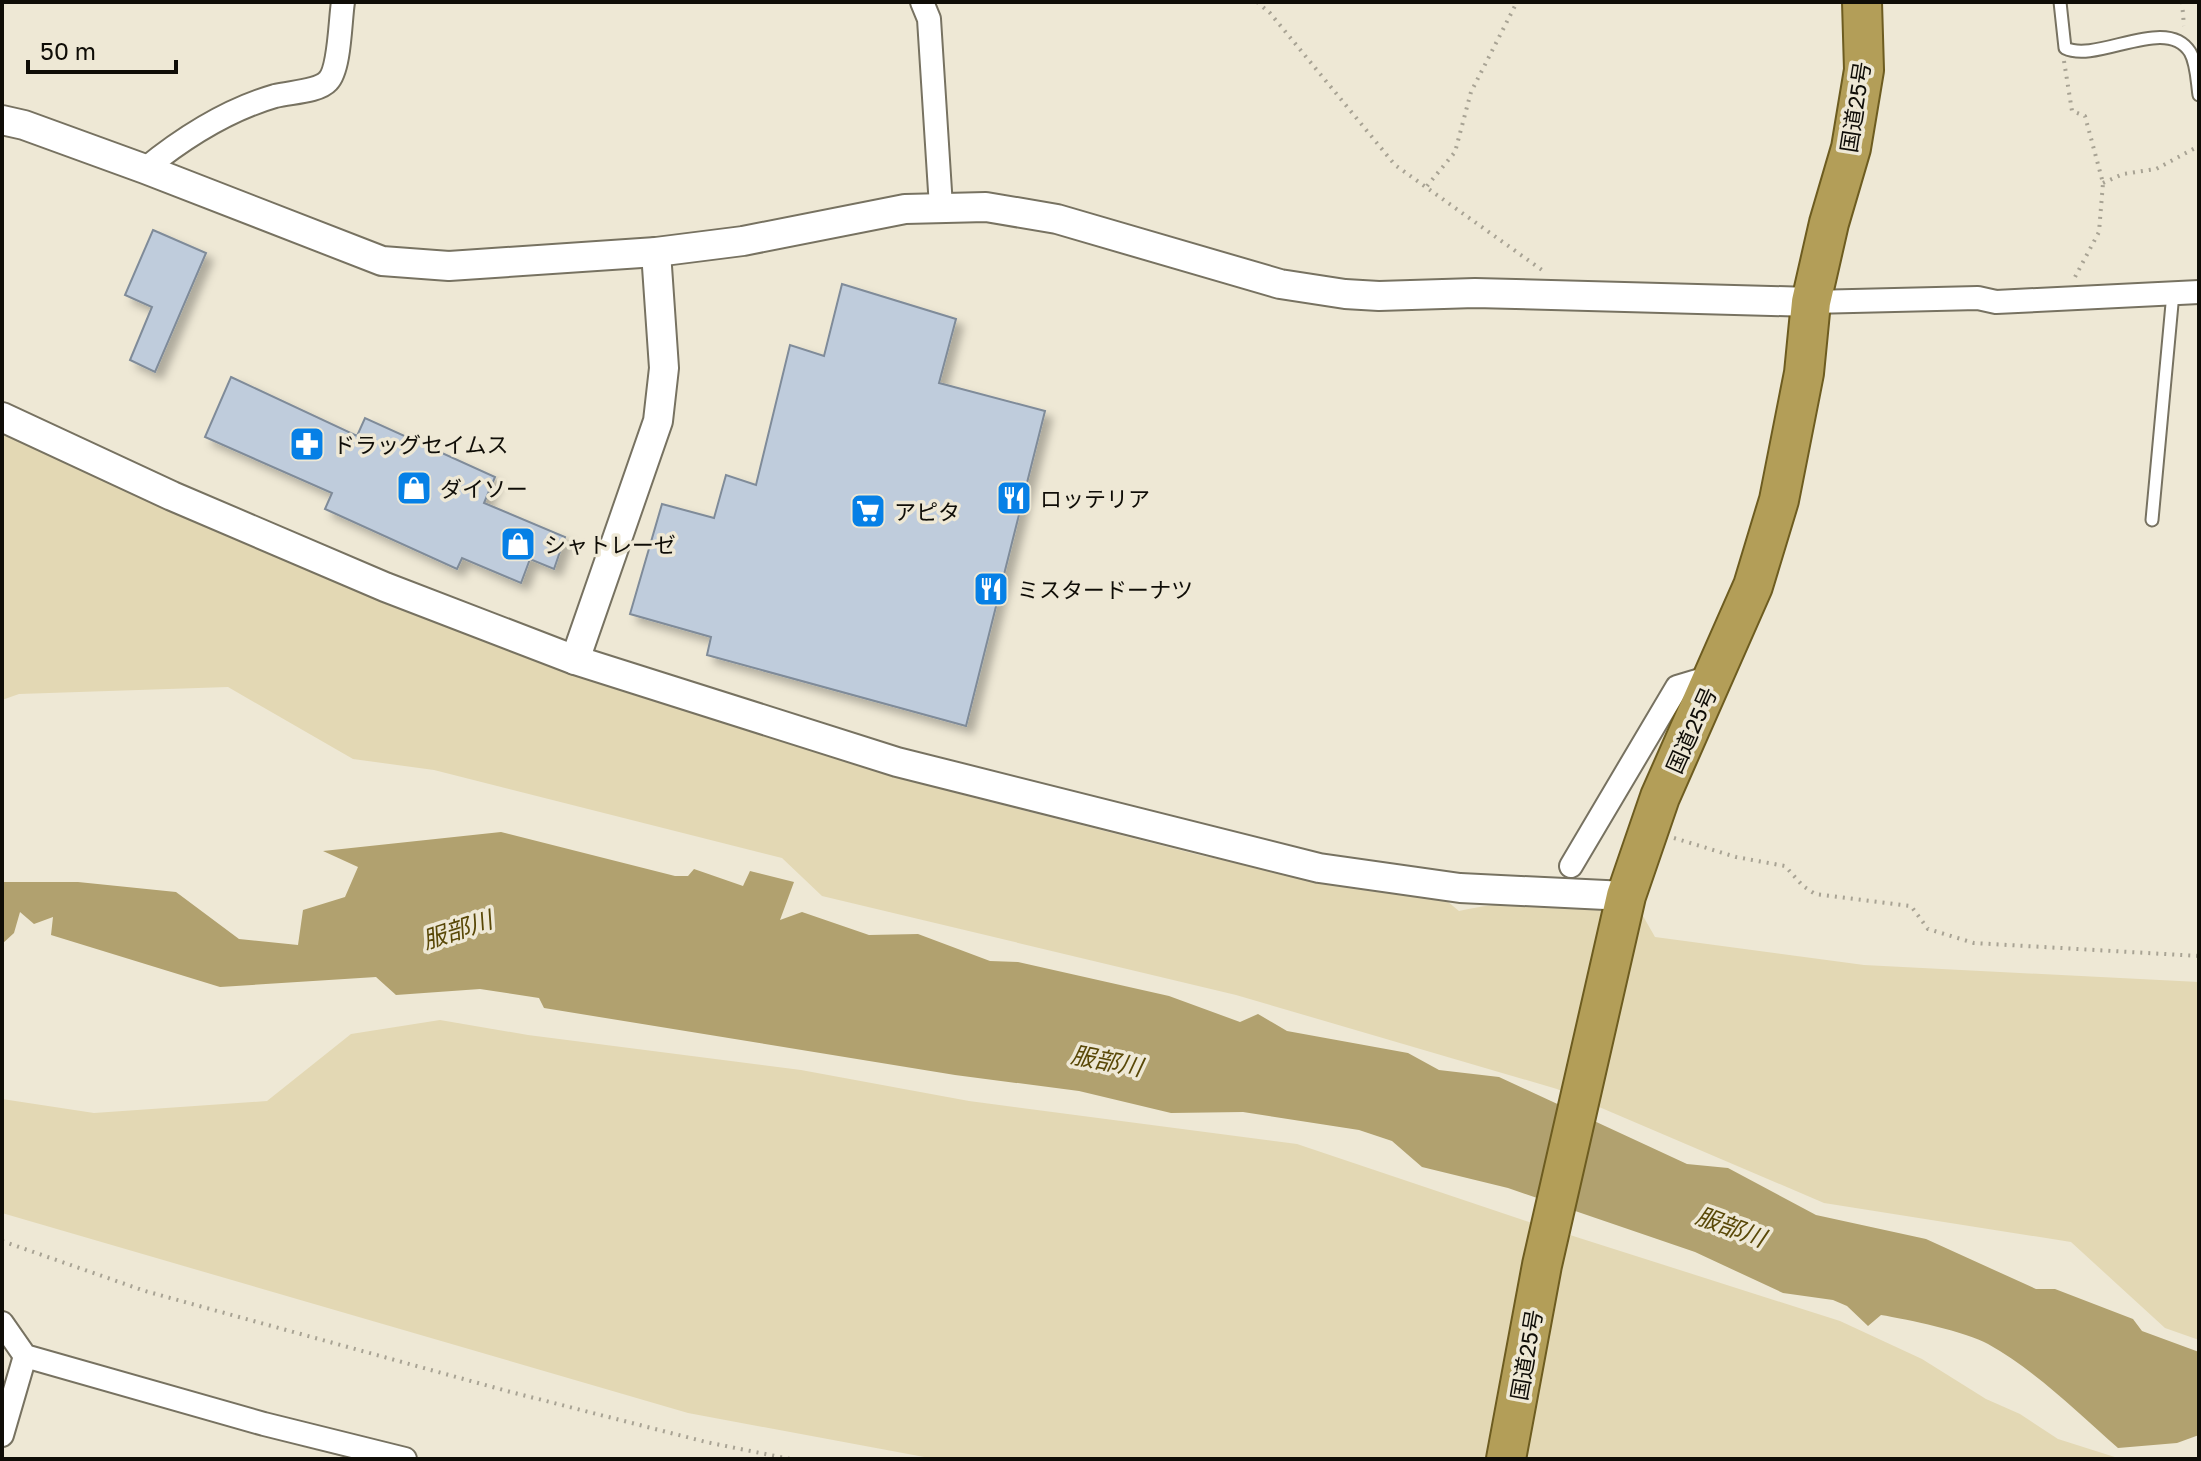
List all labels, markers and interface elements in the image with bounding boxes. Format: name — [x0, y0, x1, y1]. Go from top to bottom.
scale bar — [28, 24, 176, 74]
text: 50 m — [40, 36, 96, 65]
street label: 国道25号 — [1835, 60, 1875, 154]
pharmacy icon: ドラッグセイムス — [288, 425, 326, 463]
place label: ドラッグセイムス — [333, 431, 509, 458]
shop icon: ダイソー — [395, 469, 433, 507]
place label: ダイソー — [440, 475, 528, 502]
restaurant icon: ロッテリア — [995, 479, 1033, 517]
place label: ロッテリア — [1040, 485, 1150, 512]
supermarket icon: アピタ — [849, 492, 887, 530]
place label: アピタ — [894, 498, 960, 525]
shop icon: シャトレーゼ — [499, 525, 537, 563]
place label: シャトレーゼ — [544, 531, 676, 558]
restaurant icon: ミスタードーナツ — [972, 570, 1010, 608]
place label: ミスタードーナツ — [1017, 576, 1193, 603]
street label: 国道25号 — [1660, 683, 1722, 777]
water label: 服部川 — [418, 903, 499, 954]
water label: 服部川 — [1069, 1039, 1148, 1082]
water label: 服部川 — [1692, 1200, 1773, 1253]
street label: 国道25号 — [1505, 1308, 1547, 1402]

